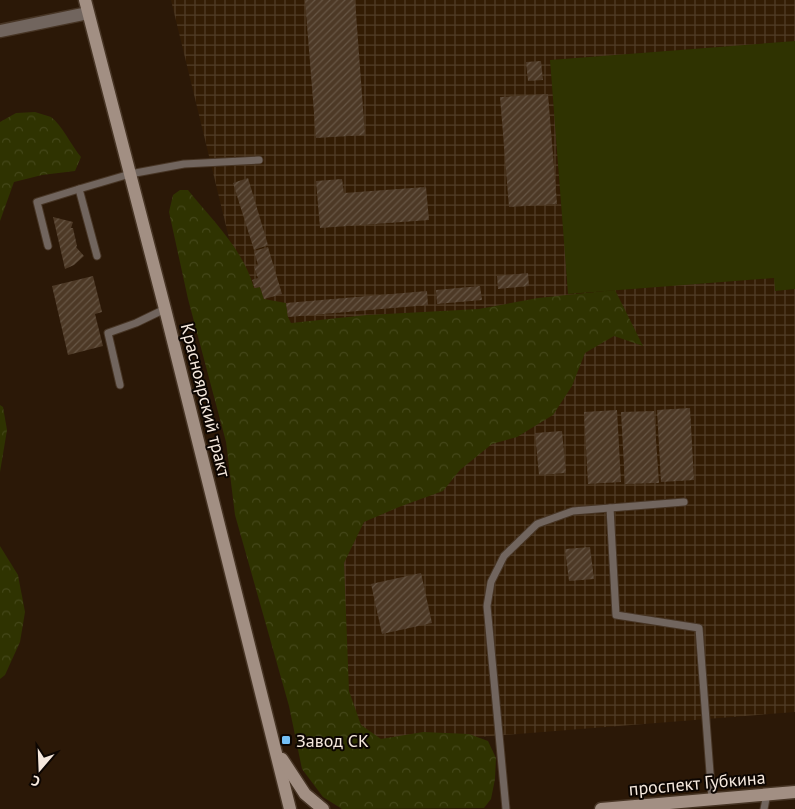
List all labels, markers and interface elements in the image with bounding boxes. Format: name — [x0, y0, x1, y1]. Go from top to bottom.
street label: Красноярский тракт — [176, 321, 236, 480]
place label: Завод СК — [296, 729, 369, 752]
marker: Завод СК — [280, 734, 292, 746]
north arrow — [15, 744, 65, 794]
street label: проспект Губкина — [628, 766, 766, 800]
text: С — [29, 771, 42, 791]

